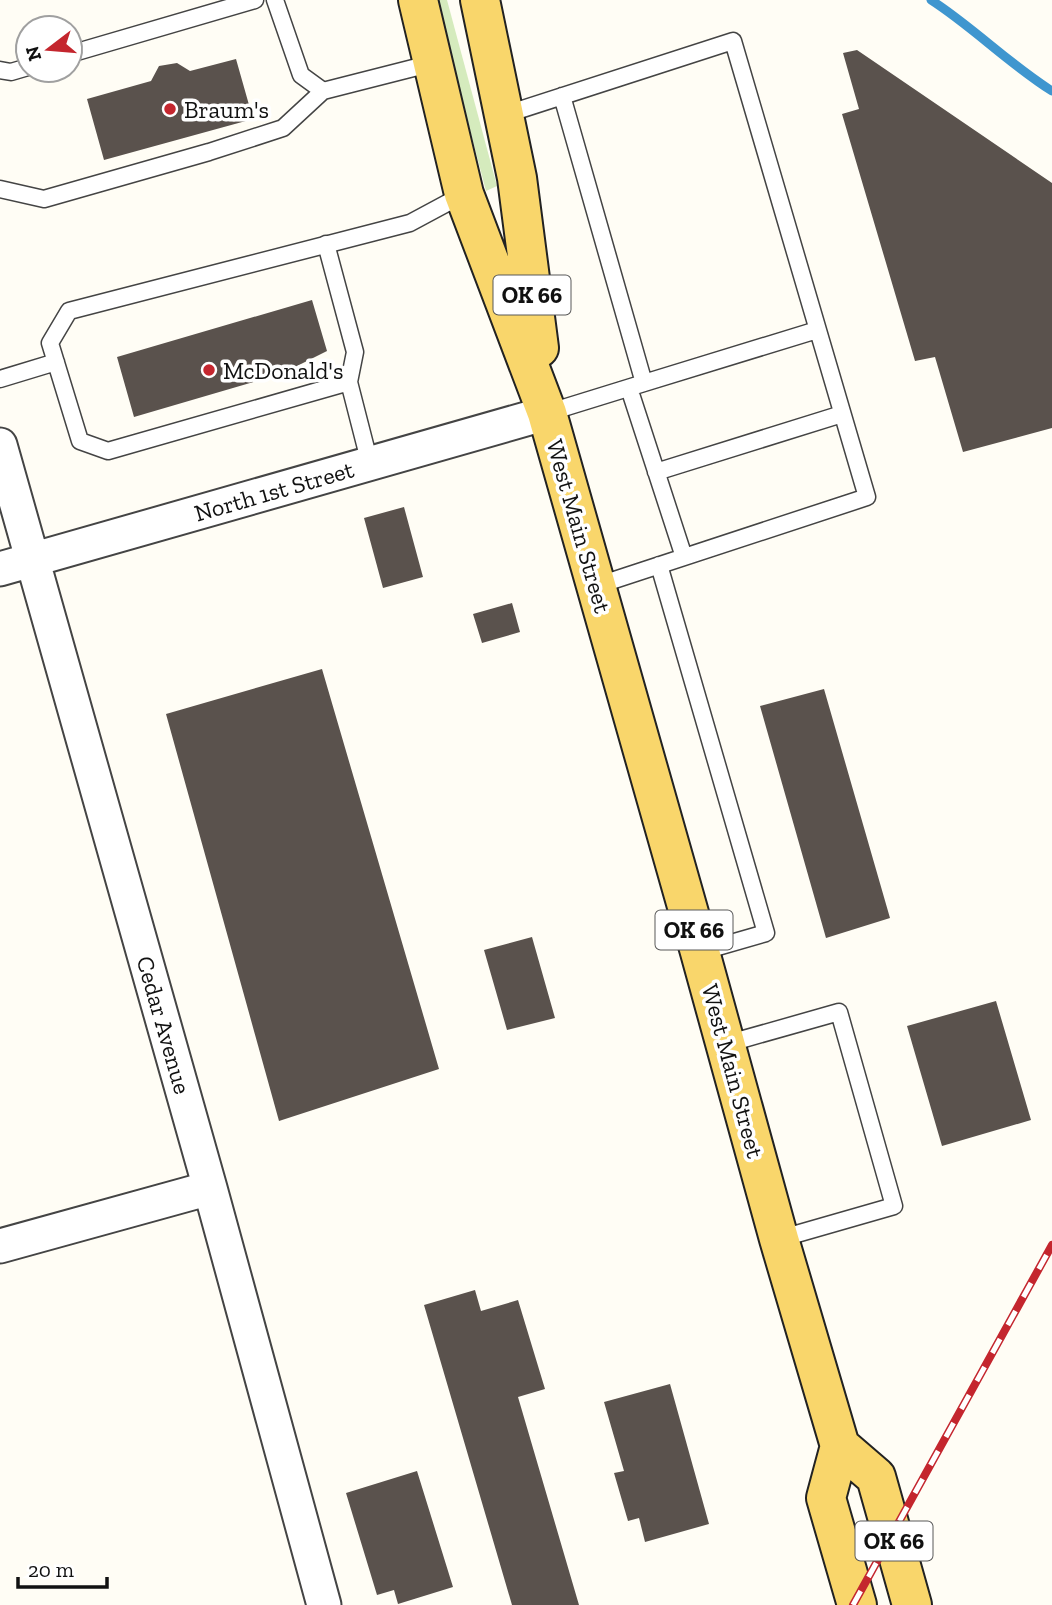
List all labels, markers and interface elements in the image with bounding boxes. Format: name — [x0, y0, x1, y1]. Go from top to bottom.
north arrow — [14, 14, 84, 84]
text: N — [20, 43, 46, 64]
place label: Braum's — [184, 95, 269, 124]
marker: Braum's — [162, 101, 178, 117]
road number: OK 66 — [494, 276, 570, 314]
place label: McDonald's — [223, 356, 343, 385]
marker: McDonald's — [201, 362, 217, 378]
street label: West Main Street — [540, 436, 618, 616]
street label: North 1st Street — [191, 454, 357, 528]
road number: OK 66 — [656, 911, 732, 950]
street label: Cedar Avenue — [130, 953, 198, 1097]
street label: West Main Street — [696, 981, 770, 1161]
road number: OK 66 — [856, 1522, 932, 1560]
scale bar — [18, 1546, 107, 1590]
text: 20 m — [28, 1557, 74, 1582]

